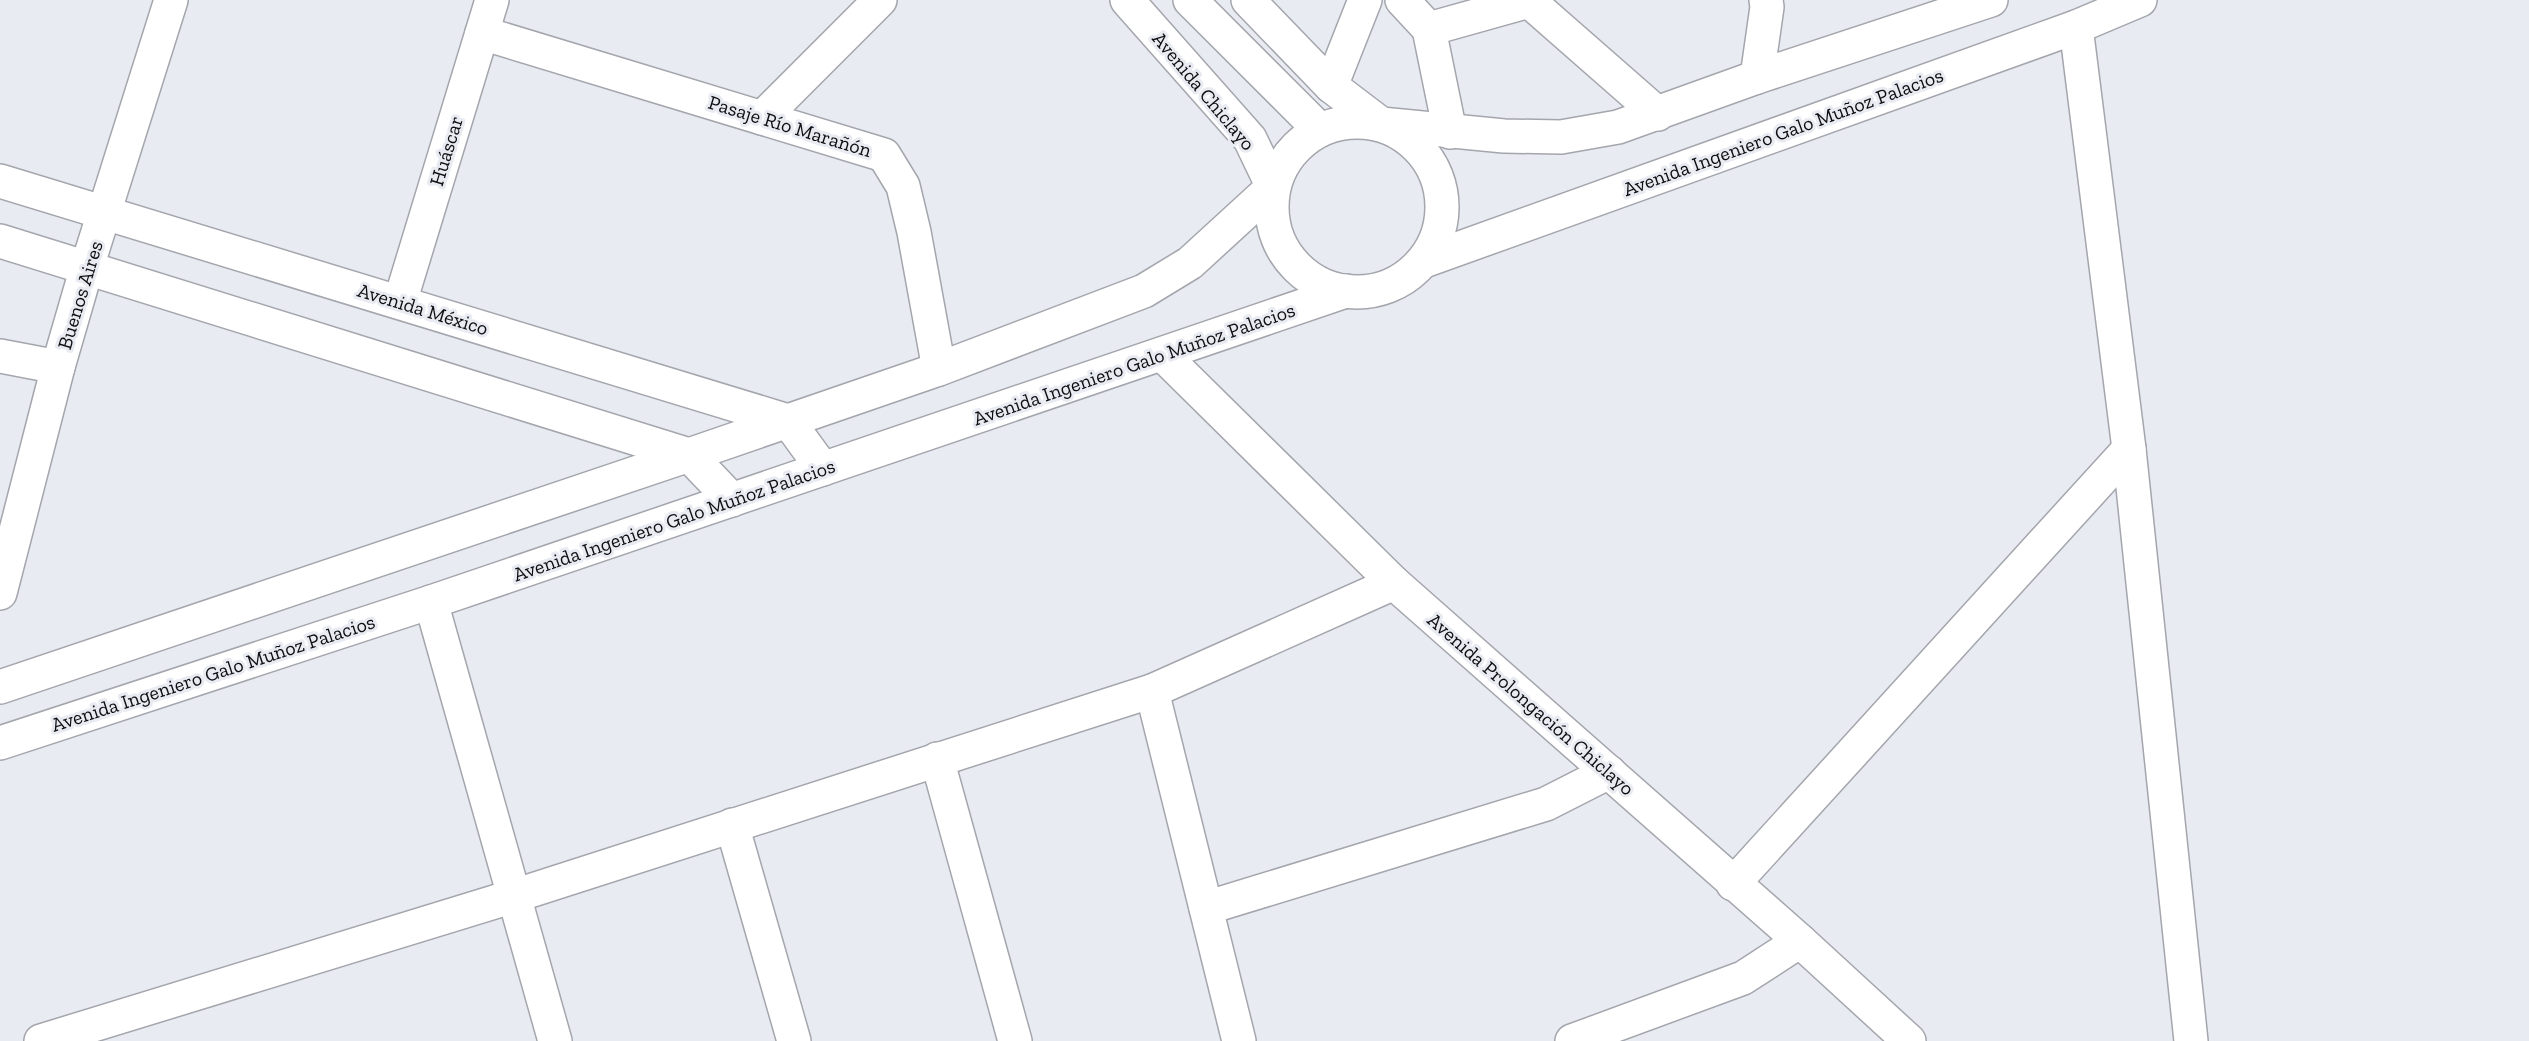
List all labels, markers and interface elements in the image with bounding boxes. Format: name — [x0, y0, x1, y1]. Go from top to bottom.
street label: Avenida Chiclayo — [1147, 27, 1261, 155]
street label: Avenida Ingeniero Galo Muñoz Palacios — [1620, 63, 1946, 201]
street label: Pasaje Río Marañón — [705, 90, 875, 162]
street label: Huáscar — [424, 113, 468, 189]
street label: Buenos Aires — [52, 238, 108, 352]
street label: Avenida México — [355, 278, 491, 340]
street label: Avenida Ingeniero Galo Muñoz Palacios — [970, 297, 1298, 431]
street label: Avenida Ingeniero Galo Muñoz Palacios — [510, 453, 838, 587]
street label: Avenida Prolongación Chiclayo — [1423, 608, 1639, 800]
street label: Avenida Ingeniero Galo Muñoz Palacios — [48, 609, 378, 737]

